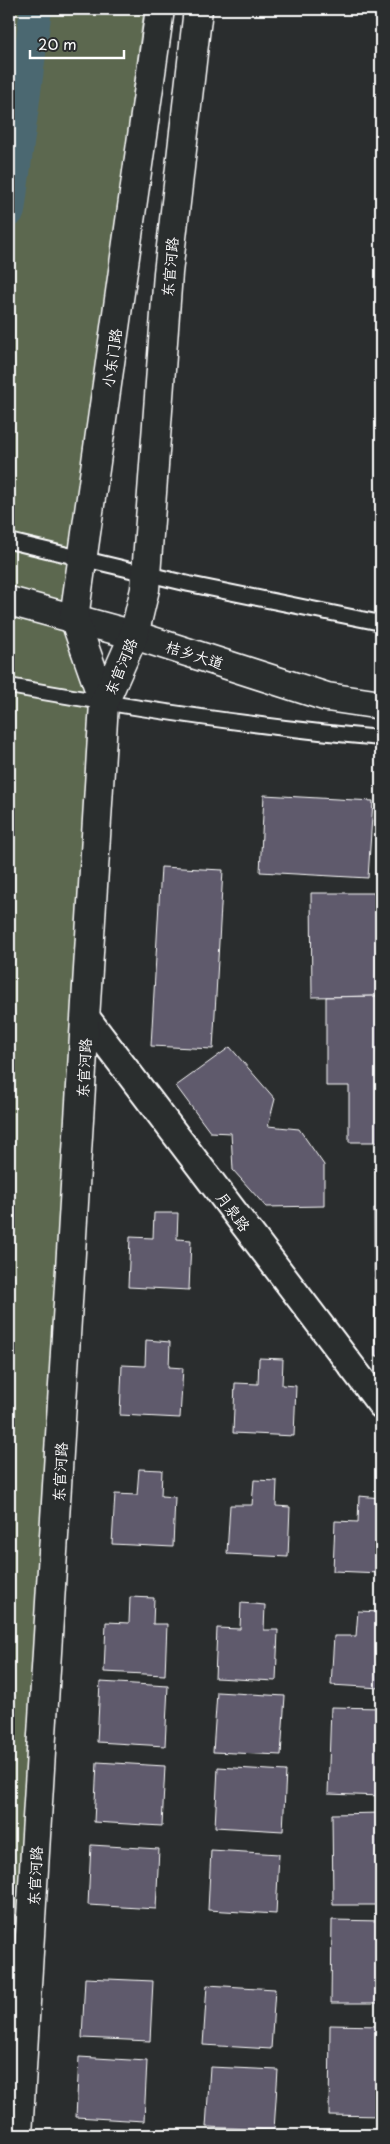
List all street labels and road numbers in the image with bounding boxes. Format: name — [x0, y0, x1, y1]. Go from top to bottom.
street label: 东官河路 — [155, 236, 183, 298]
street label: 小东门路 — [95, 327, 127, 389]
street label: 东官河路 — [98, 634, 142, 698]
street label: 桔乡大道 — [163, 634, 227, 674]
street label: 东官河路 — [70, 1037, 96, 1099]
street label: 月泉路 — [211, 1186, 257, 1236]
street label: 东官河路 — [46, 1441, 72, 1503]
street label: 东官河路 — [21, 1845, 47, 1907]

